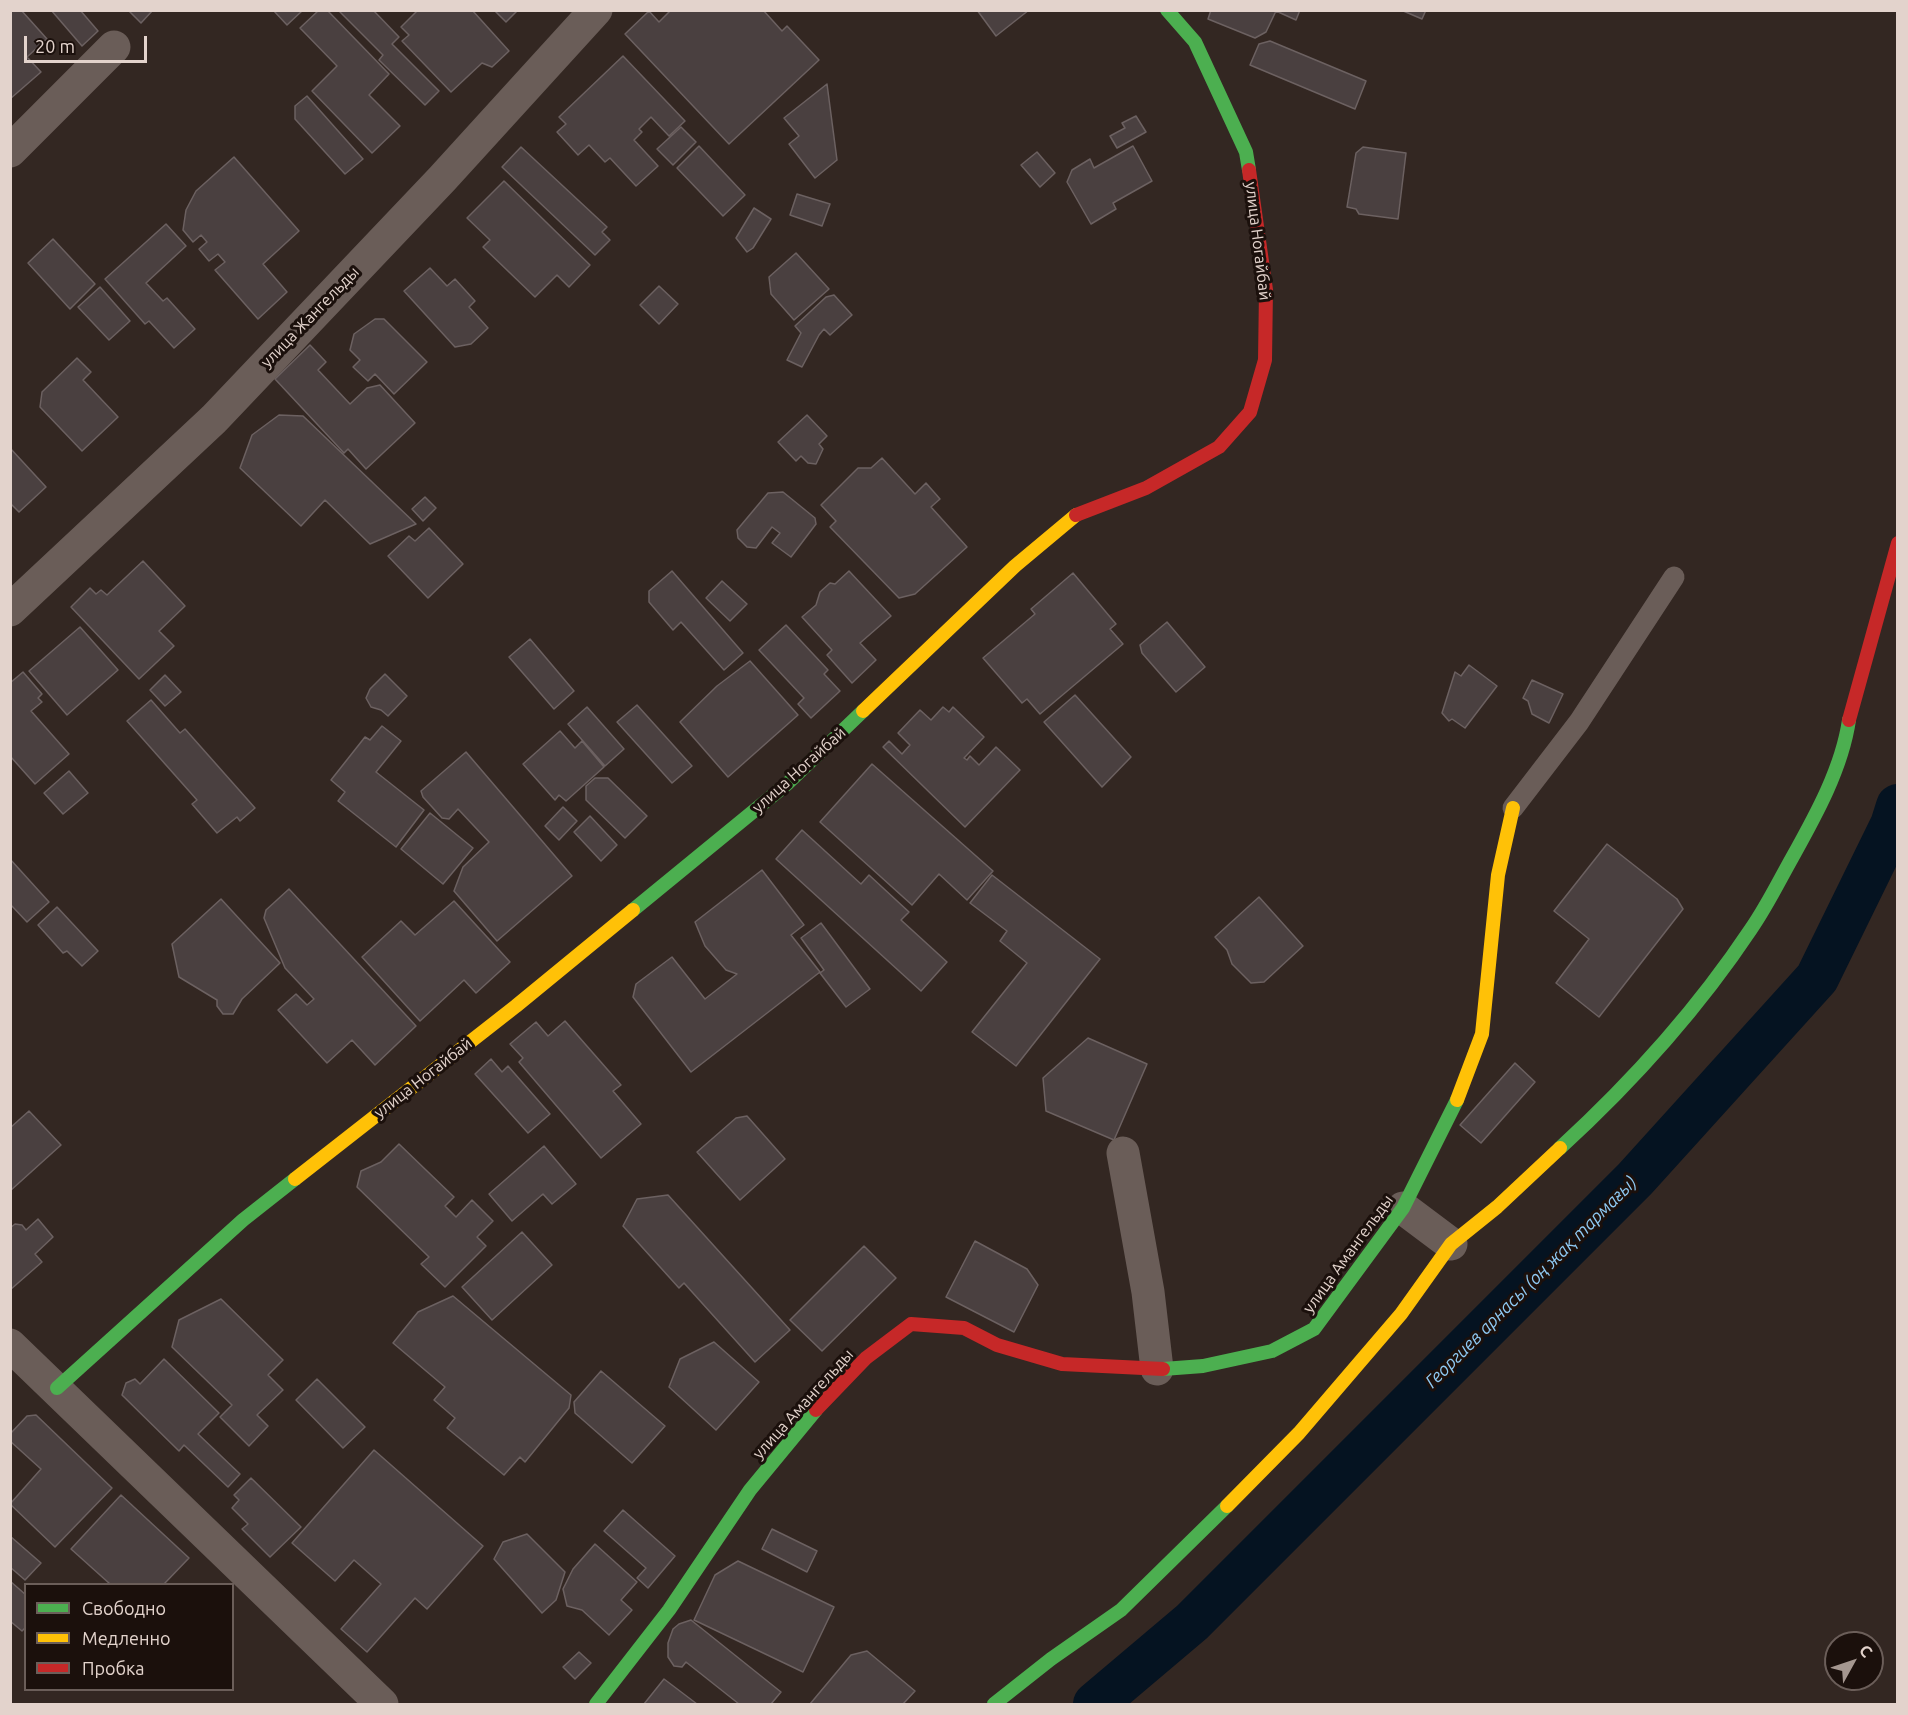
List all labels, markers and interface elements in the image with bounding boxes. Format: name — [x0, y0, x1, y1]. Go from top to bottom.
scale bar — [27, 24, 150, 62]
text: 20 m — [35, 36, 75, 56]
street label: улица Ногайбай — [1241, 181, 1275, 301]
street label: улица Жангельды — [257, 262, 363, 372]
street label: улица Ногайбай — [748, 723, 850, 817]
street label: улица Ногайбай — [370, 1034, 476, 1122]
water label: Георгиев арнасы (оң жақ тармағы) — [1421, 1172, 1641, 1392]
street label: улица Амангельды — [1299, 1191, 1397, 1317]
street label: улица Амангельды — [749, 1345, 857, 1463]
legend — [24, 1583, 234, 1691]
text: Свободно — [82, 1598, 166, 1618]
text: Медленно — [82, 1628, 171, 1648]
north arrow — [1824, 1631, 1884, 1691]
text: С — [1856, 1641, 1876, 1660]
text: Пробка — [82, 1658, 145, 1678]

